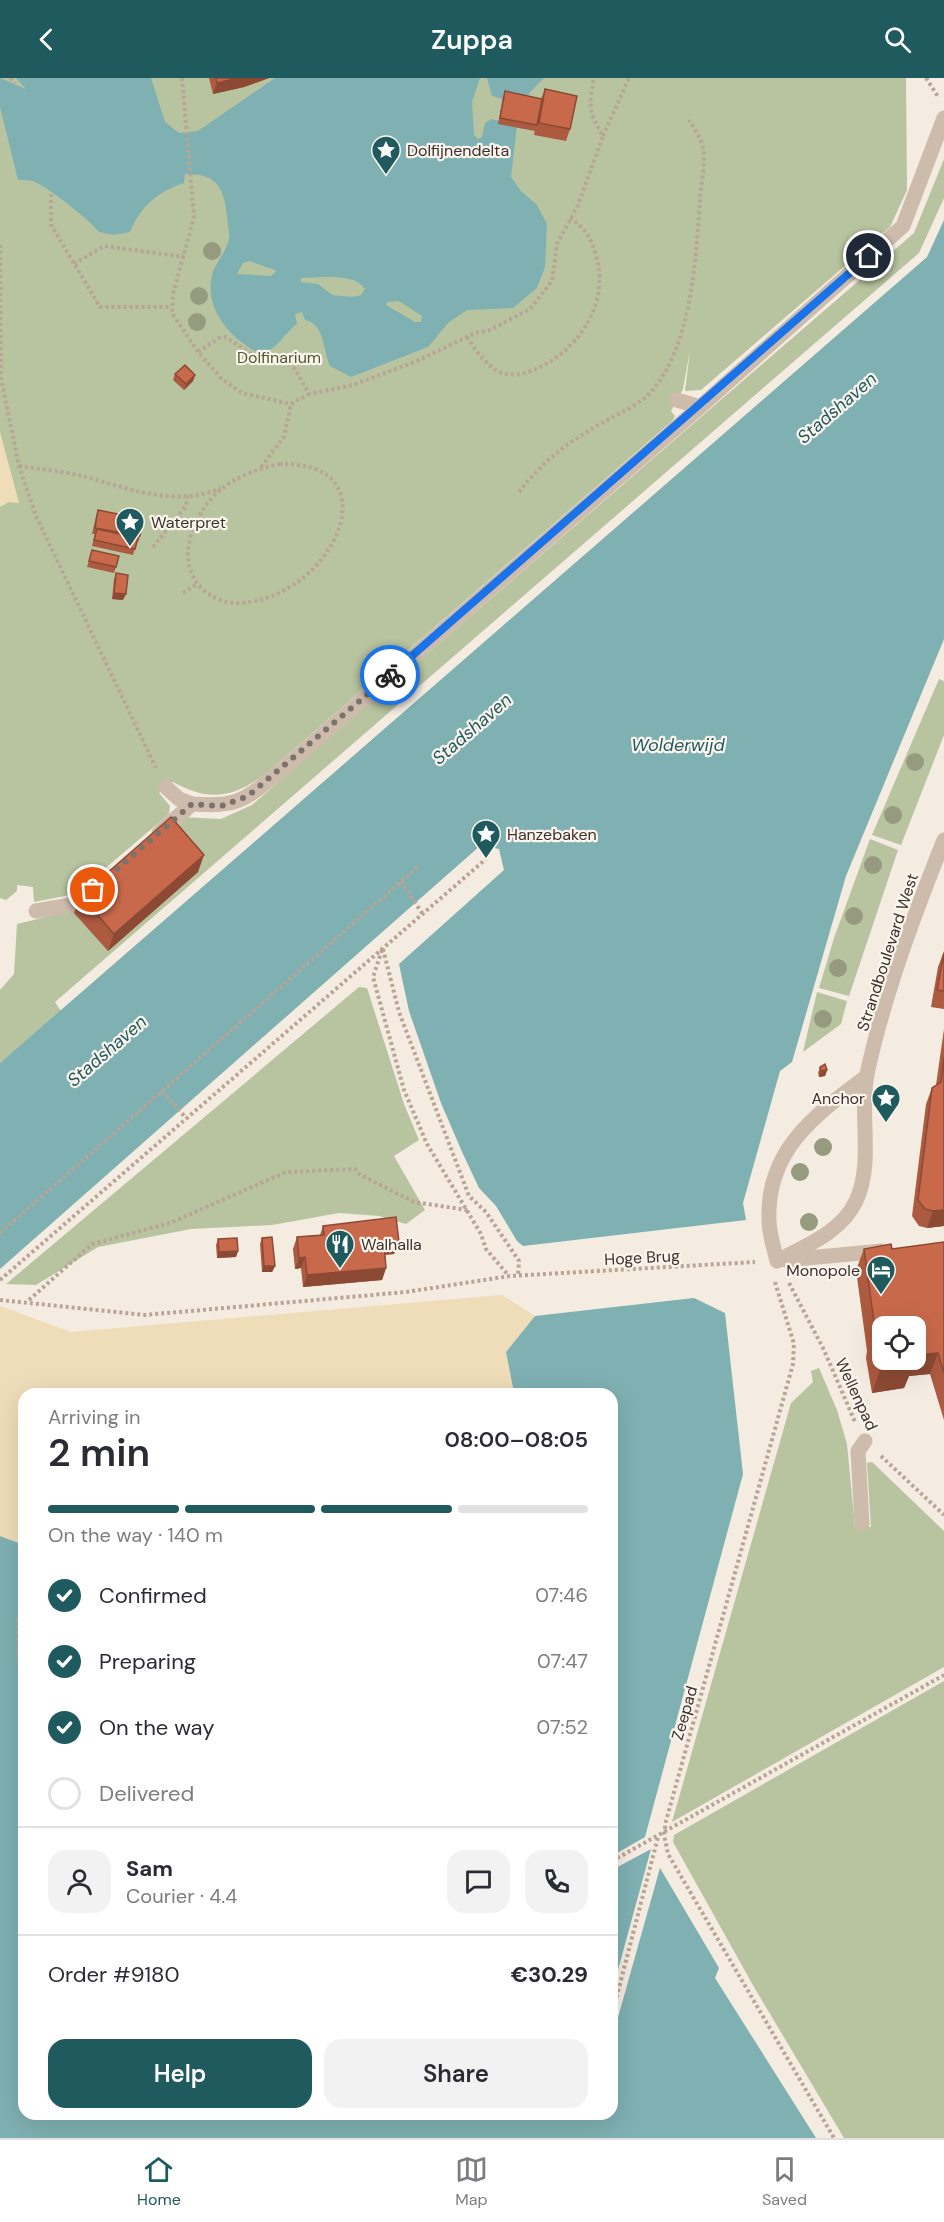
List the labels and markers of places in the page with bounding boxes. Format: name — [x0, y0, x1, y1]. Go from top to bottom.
place icon: Dolfijnendelta — [370, 134, 402, 176]
place label: Dolfijnendelta — [407, 140, 509, 161]
pin — [843, 230, 894, 281]
place icon: Waterpret — [114, 506, 146, 548]
place label: Waterpret — [151, 512, 226, 533]
place icon: Hanzebaken — [470, 818, 502, 860]
place label: Hanzebaken — [507, 824, 597, 845]
pin — [67, 864, 118, 915]
place icon: Anchor — [870, 1082, 902, 1124]
place label: Anchor — [811, 1088, 865, 1109]
restaurant icon: Walhalla — [324, 1228, 356, 1270]
place label: Walhalla — [361, 1234, 422, 1255]
hotel icon: Monopole — [865, 1254, 897, 1296]
place label: Monopole — [786, 1260, 860, 1281]

